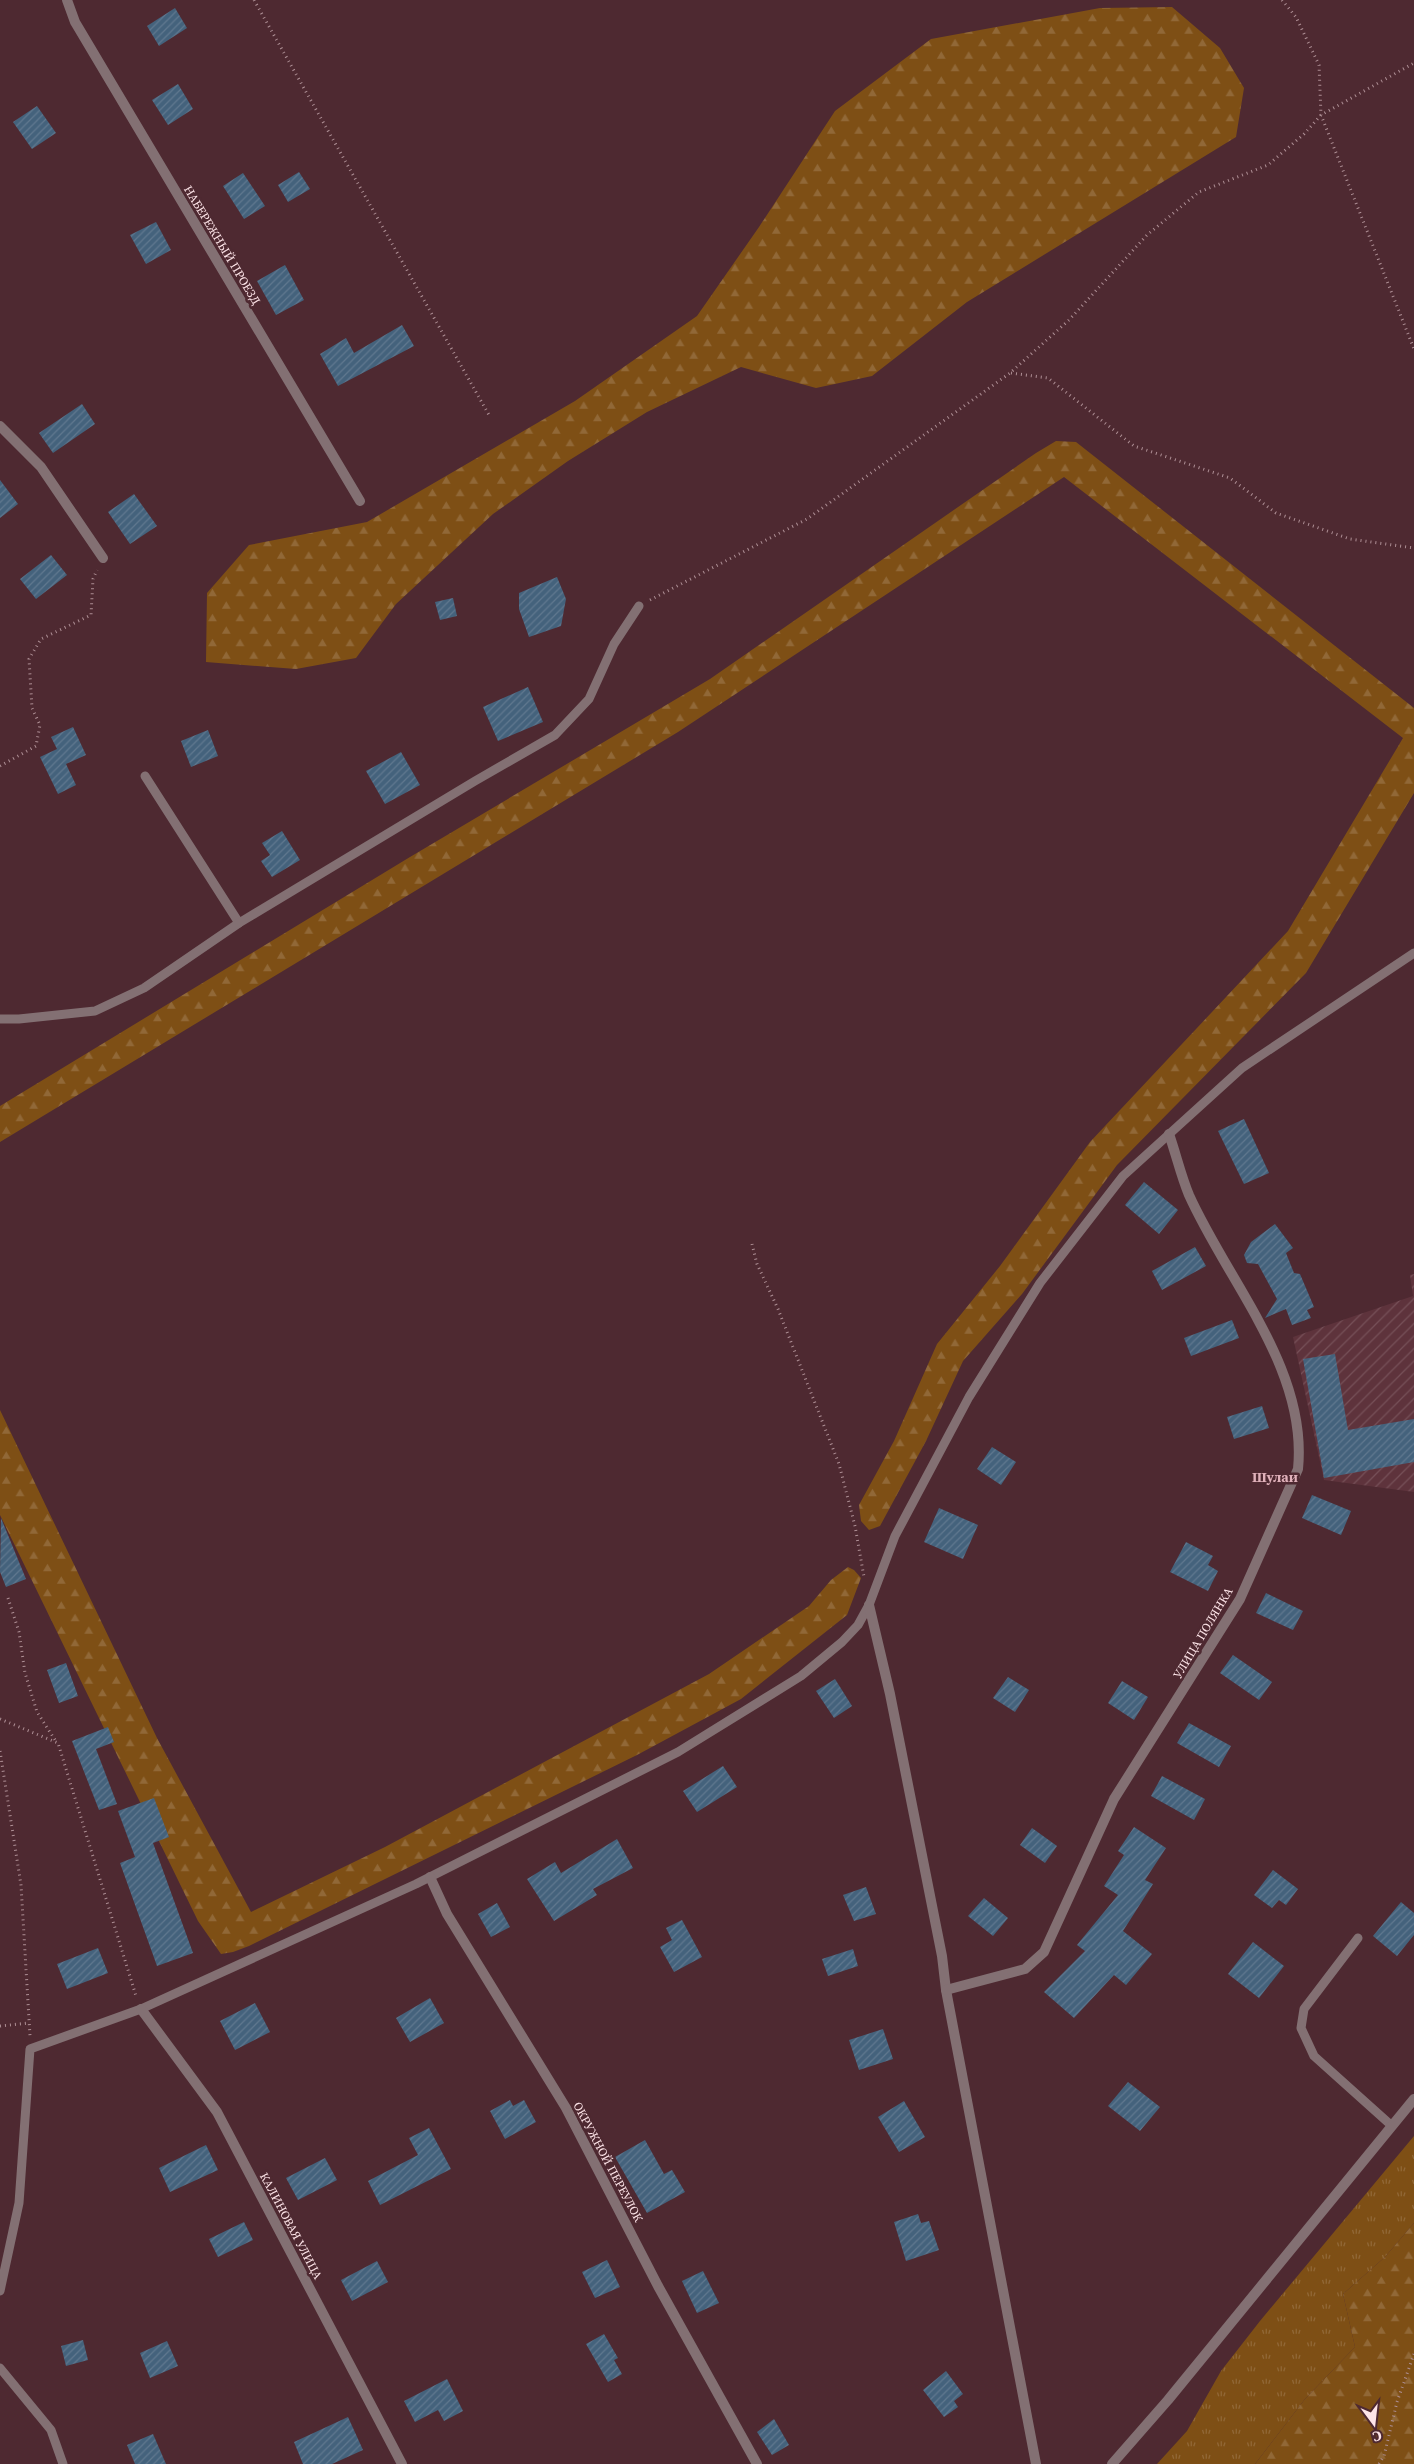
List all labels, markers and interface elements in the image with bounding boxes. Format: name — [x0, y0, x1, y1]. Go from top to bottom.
street label: НАБЕРЕЖНЫЙ ПРОЕЗД — [180, 182, 264, 308]
district label: Шулаи — [1252, 1467, 1298, 1487]
street label: УЛИЦА ПОЛЯНКА — [1170, 1585, 1237, 1681]
street label: ОКРУЖНОЙ ПЕРЕУЛОК — [569, 2099, 647, 2225]
street label: КАЛИНОВАЯ УЛИЦА — [256, 2170, 326, 2282]
north arrow — [1349, 2399, 1399, 2449]
text: С — [1370, 2426, 1384, 2447]

